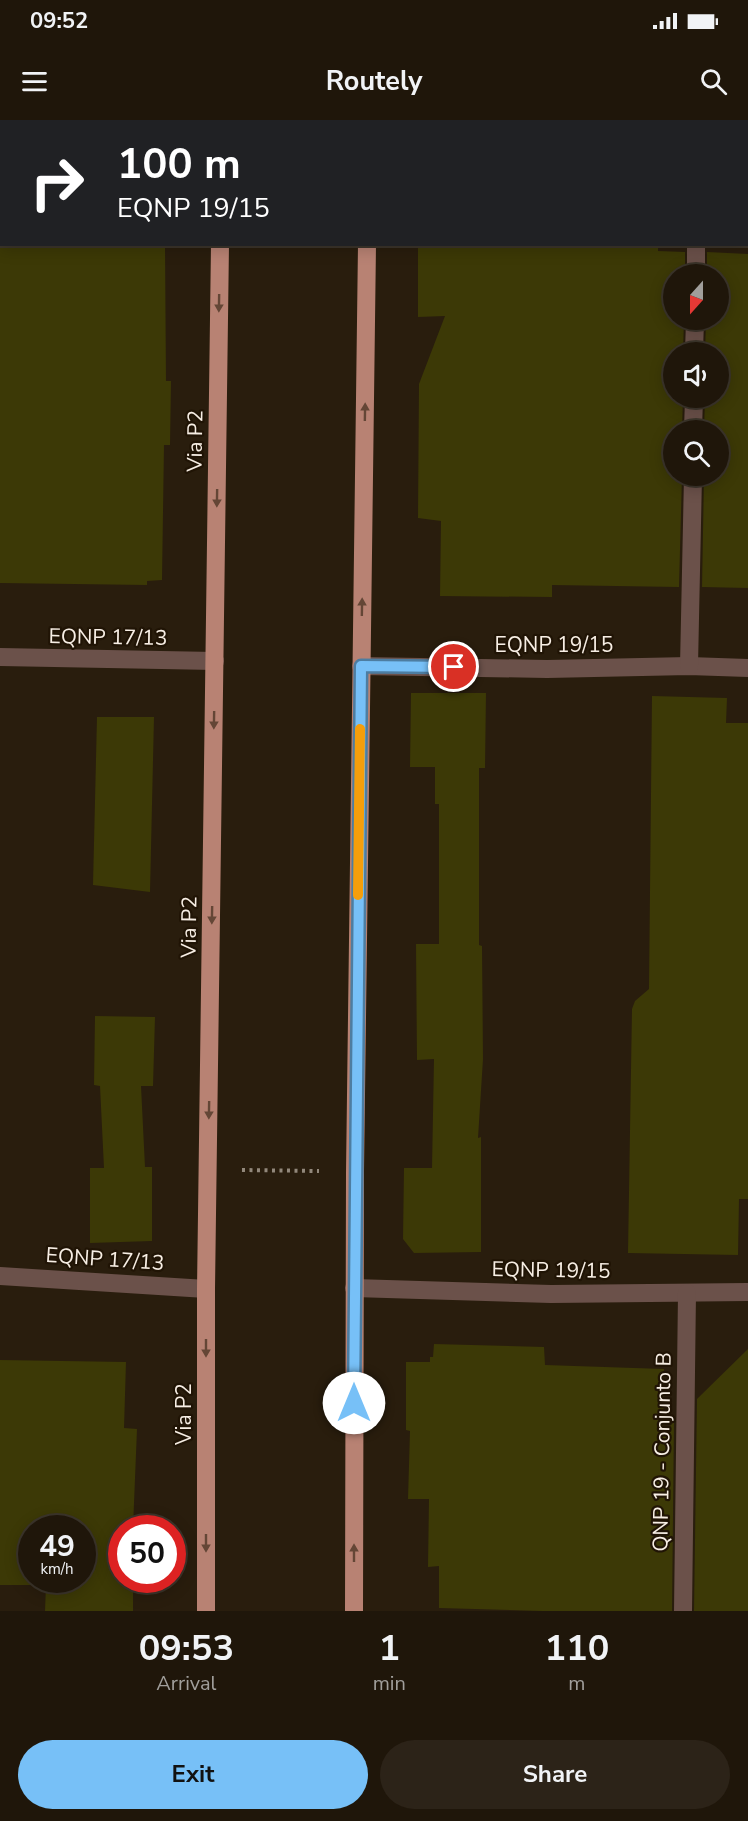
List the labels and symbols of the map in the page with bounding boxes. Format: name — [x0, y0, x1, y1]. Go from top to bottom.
north arrow — [663, 264, 729, 330]
one-way arrow — [214, 293, 224, 312]
one-way arrow — [360, 403, 370, 422]
street label: Via P2 — [180, 410, 210, 473]
one-way arrow — [212, 488, 222, 507]
one-way arrow — [357, 598, 367, 617]
street label: EQNP 17/13 — [48, 622, 168, 652]
street label: EQNP 19/15 — [495, 631, 613, 659]
pin — [428, 641, 479, 692]
one-way arrow — [209, 710, 219, 729]
street label: Via P2 — [174, 896, 204, 959]
one-way arrow — [207, 905, 216, 924]
one-way arrow — [204, 1100, 214, 1119]
street label: EQNP 17/13 — [45, 1241, 165, 1277]
street label: EQNP 19/15 — [491, 1255, 611, 1285]
one-way arrow — [201, 1338, 211, 1357]
street label: QNP 19 - Conjunto B — [646, 1352, 678, 1552]
position arrow — [322, 1371, 386, 1435]
street label: Via P2 — [170, 1383, 198, 1446]
speed limit sign: 50 — [108, 1515, 186, 1593]
one-way arrow — [201, 1533, 211, 1552]
one-way arrow — [349, 1543, 359, 1562]

